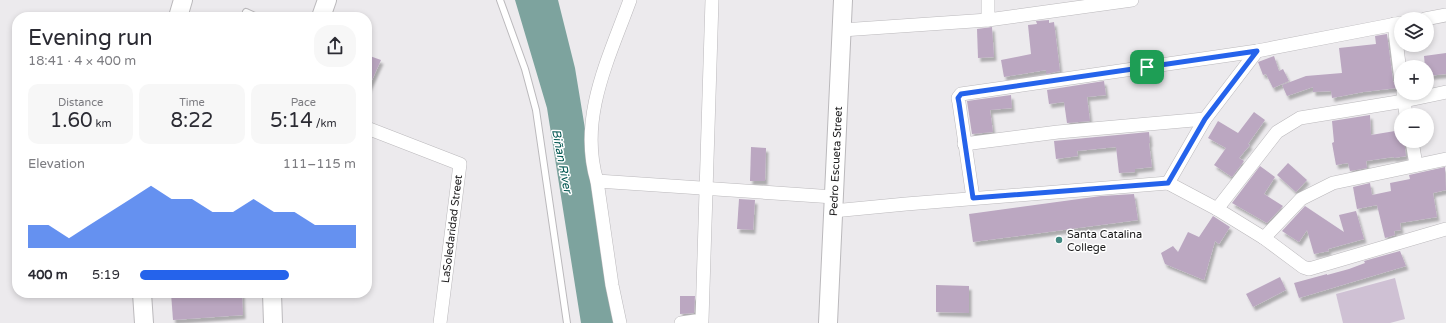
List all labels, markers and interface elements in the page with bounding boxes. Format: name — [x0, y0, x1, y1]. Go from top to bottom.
map controls — [1394, 12, 1434, 148]
button: layers — [1394, 12, 1434, 52]
text: Evening run — [28, 25, 153, 51]
button: share — [314, 25, 356, 67]
pin — [1130, 50, 1164, 84]
text: 18:41 · 4 × 400 m — [28, 53, 136, 69]
icon: arrive — [1136, 56, 1158, 78]
button: + — [1394, 60, 1434, 100]
text: Distance — [58, 96, 103, 109]
text: Time — [179, 96, 205, 109]
text: Pace — [291, 96, 316, 109]
street label: Pedro Escueta Street — [826, 106, 845, 216]
button: − — [1394, 108, 1434, 148]
text: 1.60 — [50, 109, 93, 133]
text: 8:22 — [171, 109, 213, 133]
text: 5:14 — [270, 109, 313, 133]
text: km — [93, 117, 112, 130]
text: /km — [313, 117, 337, 130]
water label: Biñan River — [549, 128, 575, 196]
text: Elevation — [28, 156, 85, 172]
text: 111–115 m — [283, 156, 356, 172]
street label: LaSoledaridad Street — [439, 174, 465, 284]
place label: Santa Catalina College — [1067, 228, 1142, 254]
marker: Santa Catalina College — [1054, 235, 1064, 245]
text: 400 m — [28, 267, 68, 283]
text: 5:19 — [92, 267, 120, 283]

